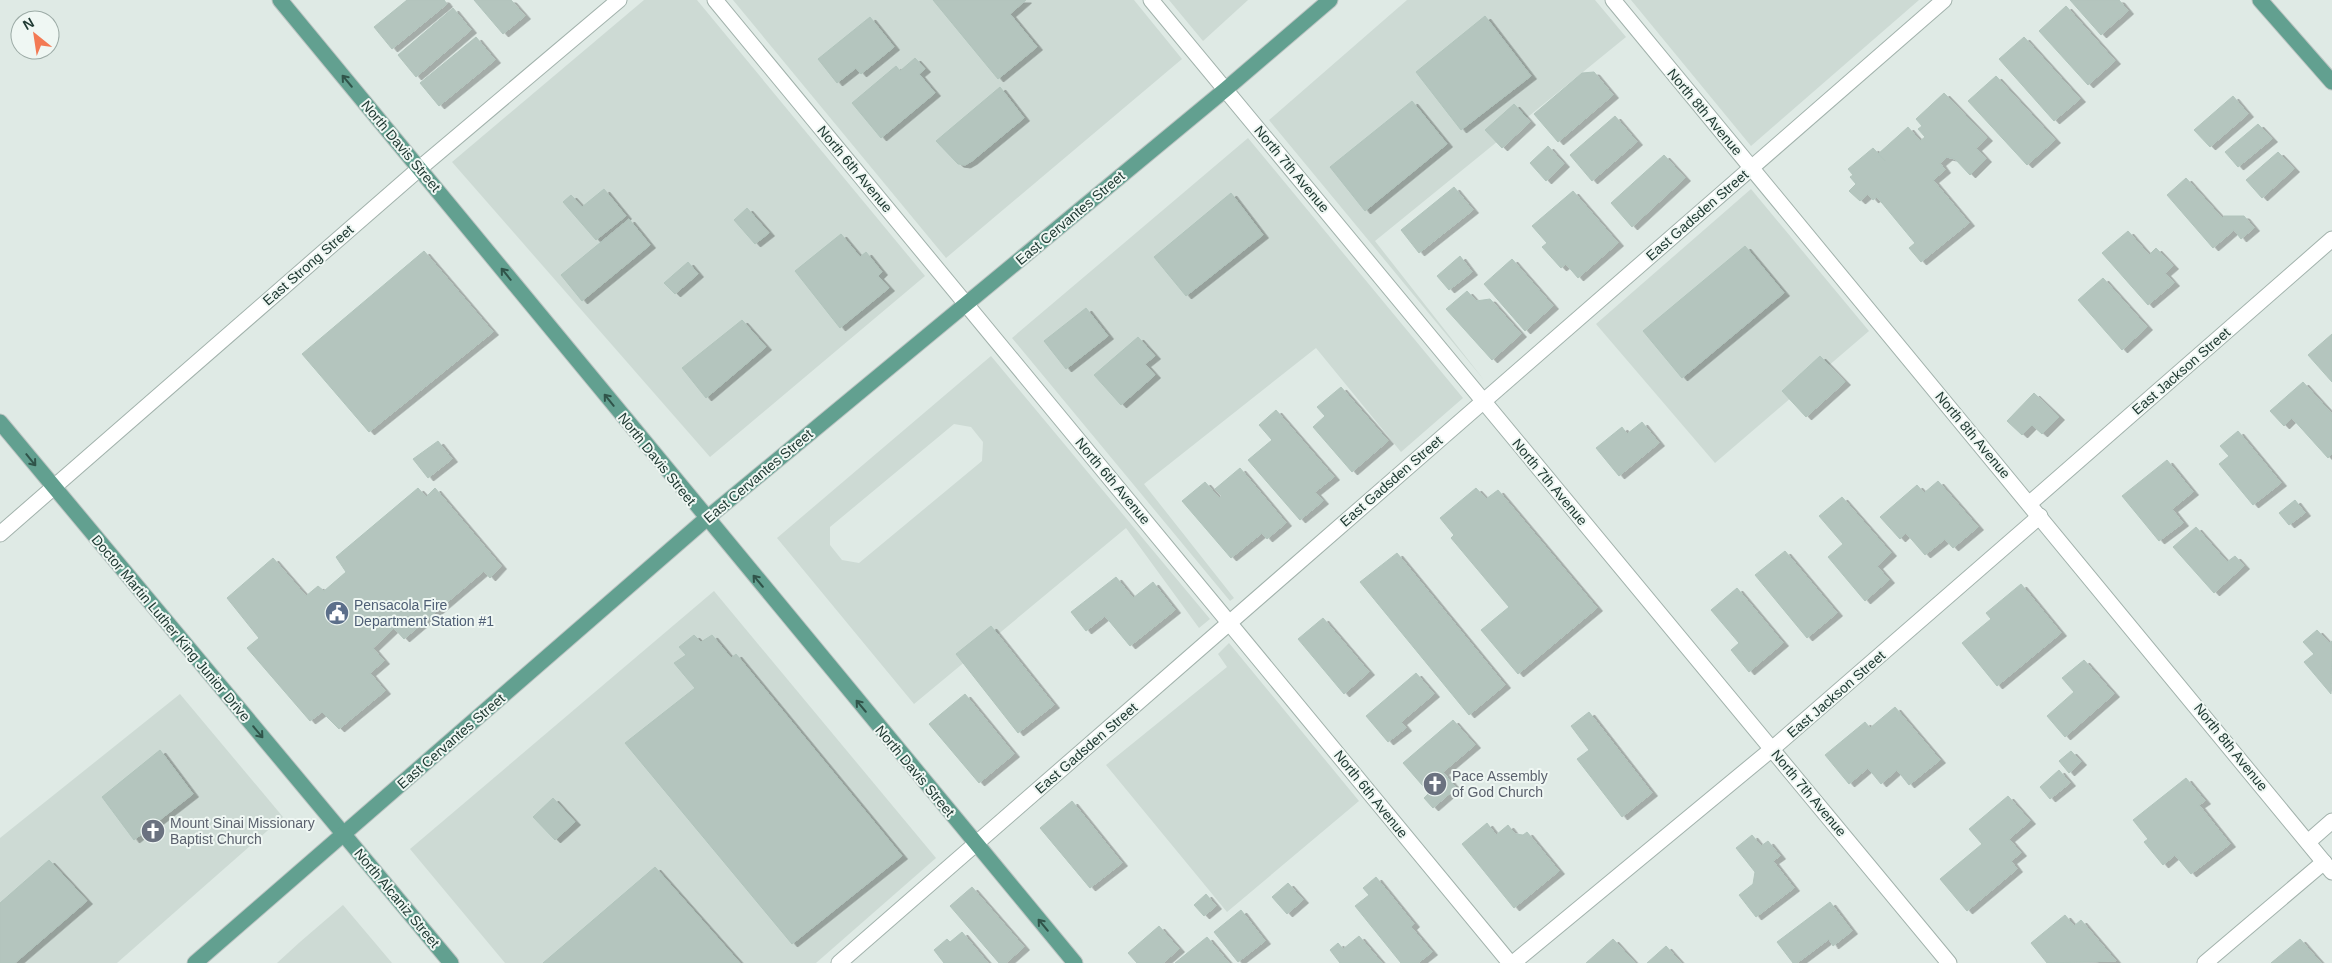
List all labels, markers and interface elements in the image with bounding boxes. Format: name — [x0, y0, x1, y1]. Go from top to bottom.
north arrow — [10, 10, 60, 60]
text: N — [20, 14, 37, 33]
street label: North 8th Avenue — [1664, 66, 1746, 159]
one-way arrow — [342, 75, 353, 88]
street label: North Davis Street — [358, 97, 444, 195]
street label: North 6th Avenue — [814, 123, 896, 216]
street label: North 7th Avenue — [1251, 123, 1333, 216]
street label: East Gadsden Street — [1643, 166, 1751, 264]
street label: East Cervantes Street — [1012, 168, 1128, 268]
street label: East Strong Street — [260, 221, 356, 309]
one-way arrow — [501, 268, 512, 281]
street label: East Jackson Street — [2129, 324, 2233, 418]
street label: North 8th Avenue — [1932, 389, 2014, 482]
one-way arrow — [603, 393, 614, 406]
street label: North Davis Street — [615, 410, 699, 509]
street label: East Cervantes Street — [700, 426, 816, 526]
street label: East Gadsden Street — [1337, 432, 1445, 530]
street label: North 6th Avenue — [1072, 435, 1154, 528]
street label: North 7th Avenue — [1509, 436, 1591, 529]
one-way arrow — [25, 453, 36, 466]
street label: Doctor Martin Luther King Junior Drive — [88, 532, 254, 724]
one-way arrow — [752, 575, 763, 588]
place label: Pensacola Fire Department Station #1 — [354, 597, 494, 629]
public building icon: Pensacola Fire Department Station #1 — [324, 600, 350, 626]
street label: East Jackson Street — [1784, 647, 1888, 741]
street label: East Cervantes Street — [394, 690, 508, 792]
street label: East Gadsden Street — [1032, 699, 1140, 797]
one-way arrow — [856, 700, 867, 713]
street label: North 8th Avenue — [2191, 700, 2271, 794]
street label: North Davis Street — [872, 722, 958, 820]
one-way arrow — [253, 726, 264, 739]
street label: North 6th Avenue — [1331, 747, 1411, 841]
street label: North 7th Avenue — [1768, 747, 1850, 840]
place label: Pace Assembly of God Church — [1452, 768, 1548, 800]
church icon: Pace Assembly of God Church — [1422, 771, 1448, 797]
place label: Mount Sinai Missionary Baptist Church — [170, 815, 315, 847]
church icon: Mount Sinai Missionary Baptist Church — [140, 818, 166, 844]
street label: North Alcaniz Street — [351, 845, 443, 951]
one-way arrow — [1038, 919, 1049, 932]

